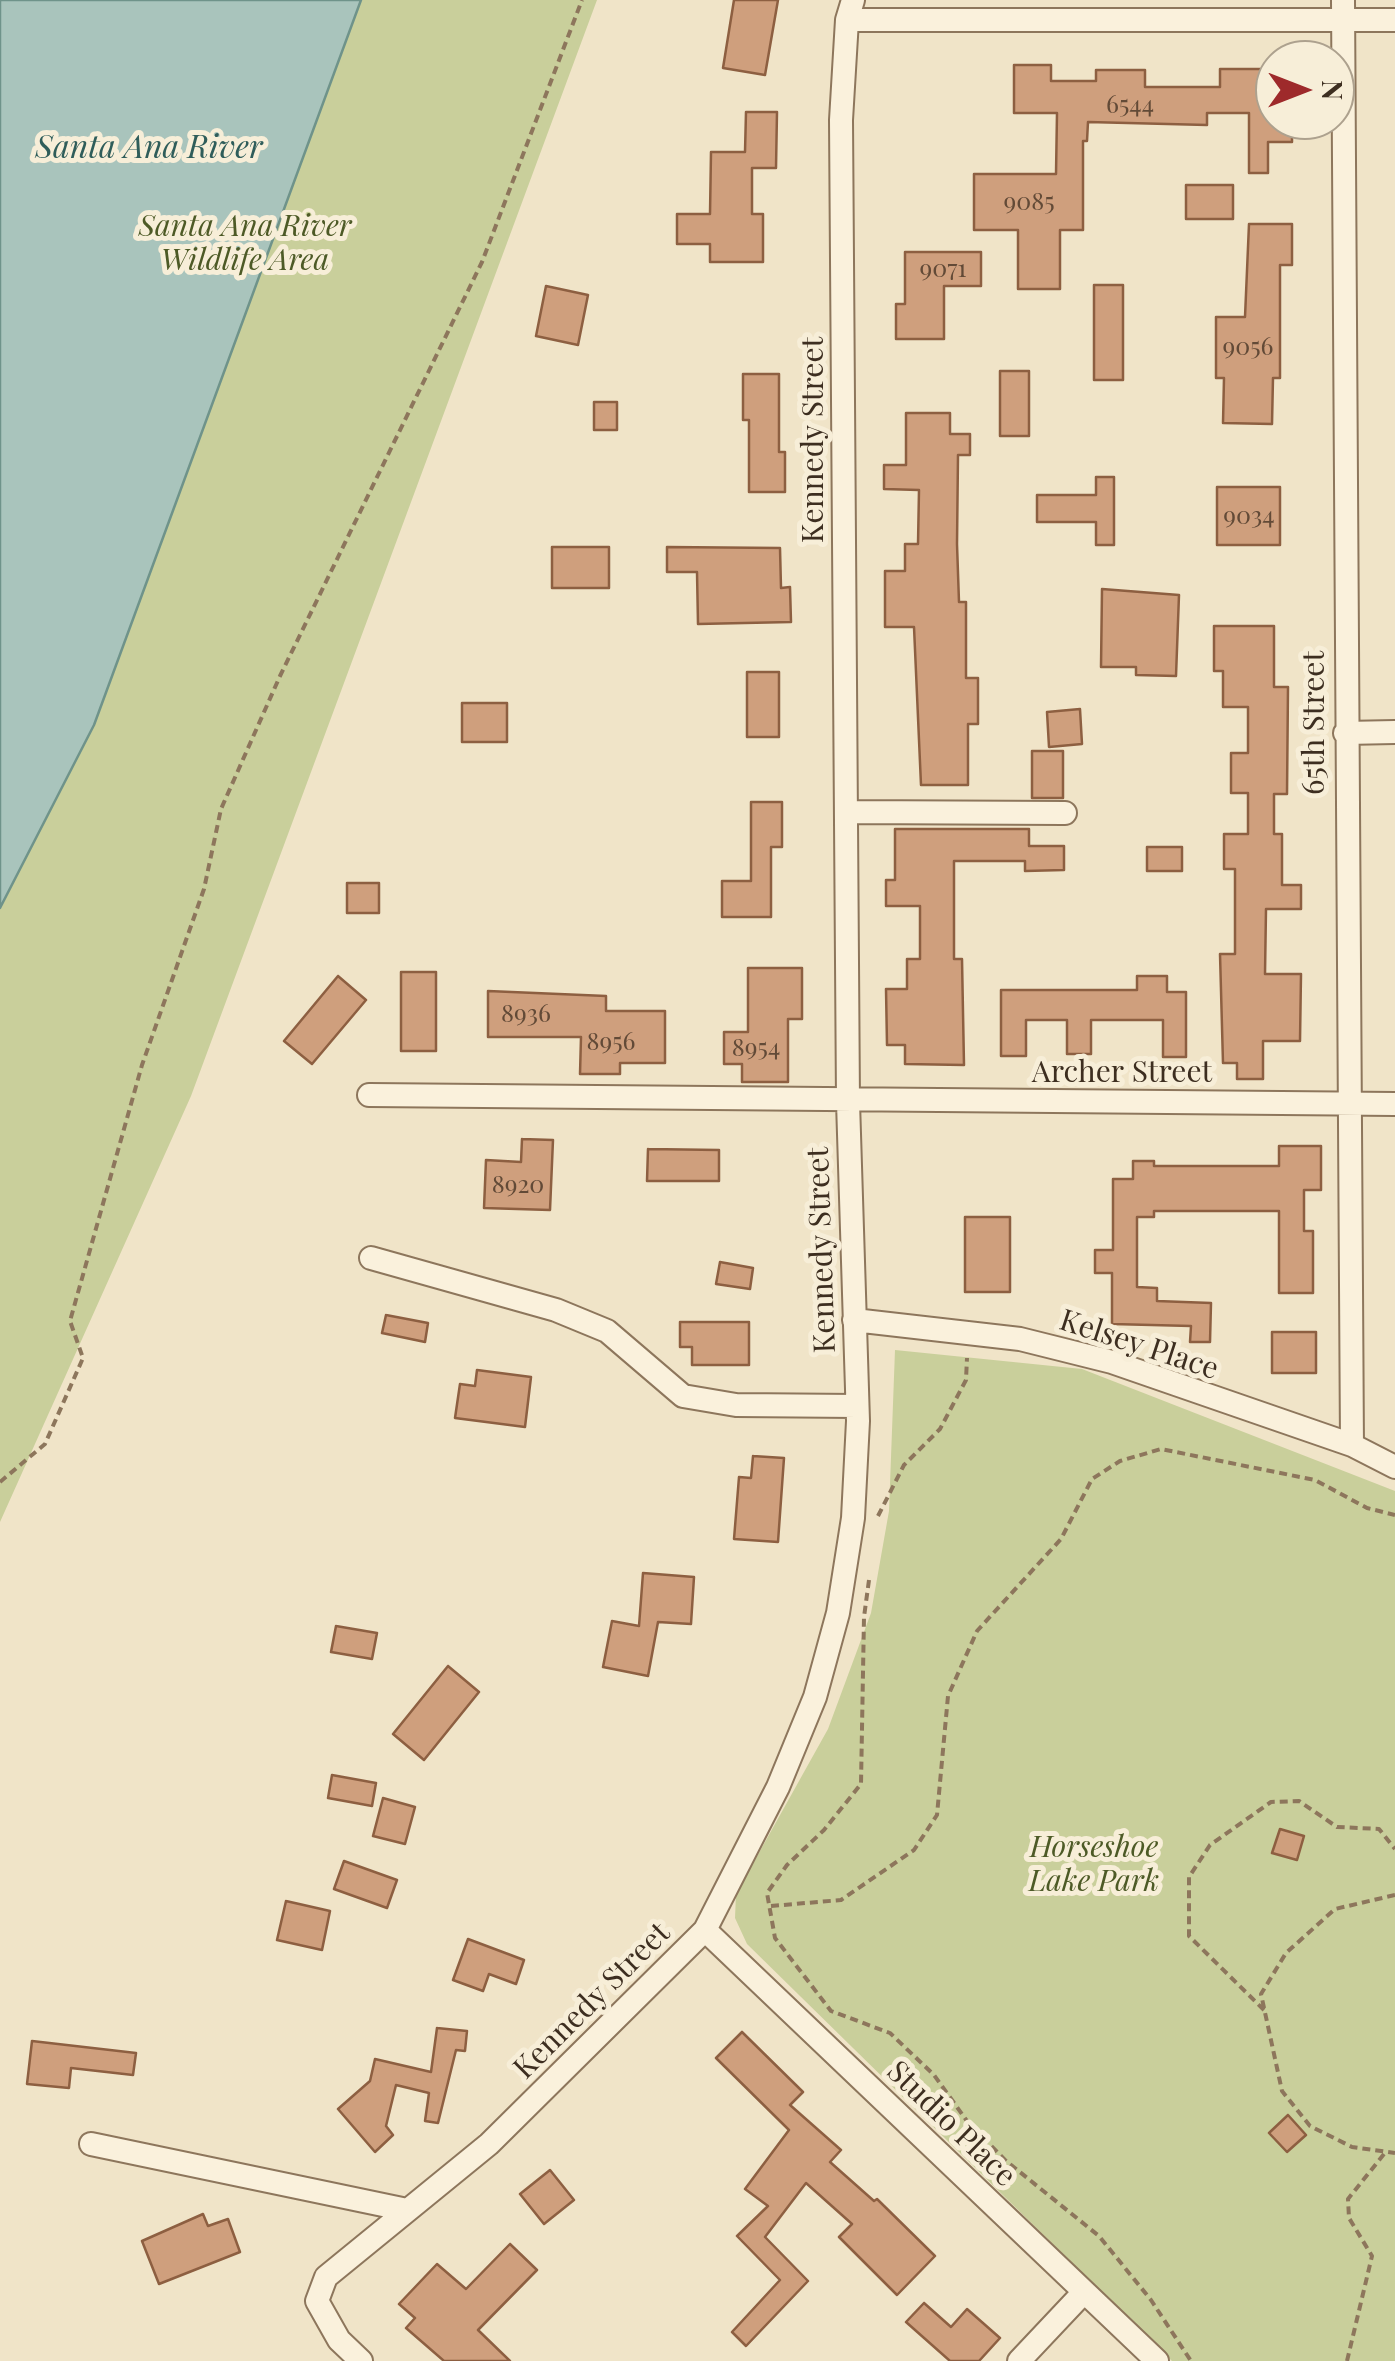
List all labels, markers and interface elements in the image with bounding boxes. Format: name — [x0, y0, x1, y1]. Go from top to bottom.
north arrow — [1255, 40, 1355, 140]
text: N — [1315, 80, 1352, 100]
house number: 6544 — [1106, 90, 1154, 120]
water label: Santa Ana River — [35, 129, 263, 167]
house number: 9085 — [1003, 187, 1055, 217]
park label: Santa Ana River Wildlife Area — [138, 209, 352, 280]
house number: 9071 — [919, 254, 967, 284]
house number: 9056 — [1222, 332, 1274, 362]
street label: Kennedy Street — [796, 337, 832, 543]
house number: 9034 — [1223, 501, 1275, 531]
street label: 65th Street — [1297, 651, 1333, 795]
house number: 8936 — [501, 999, 551, 1029]
house number: 8956 — [586, 1027, 636, 1057]
house number: 8954 — [732, 1033, 780, 1063]
street label: Archer Street — [1032, 1055, 1212, 1091]
street label: Kennedy Street — [800, 1146, 844, 1354]
house number: 8920 — [492, 1170, 544, 1200]
street label: Kelsey Place — [1055, 1302, 1223, 1388]
park label: Horseshoe Lake Park — [1029, 1830, 1159, 1900]
street label: Kennedy Street — [506, 1915, 678, 2087]
street label: Studio Place — [879, 2054, 1023, 2194]

